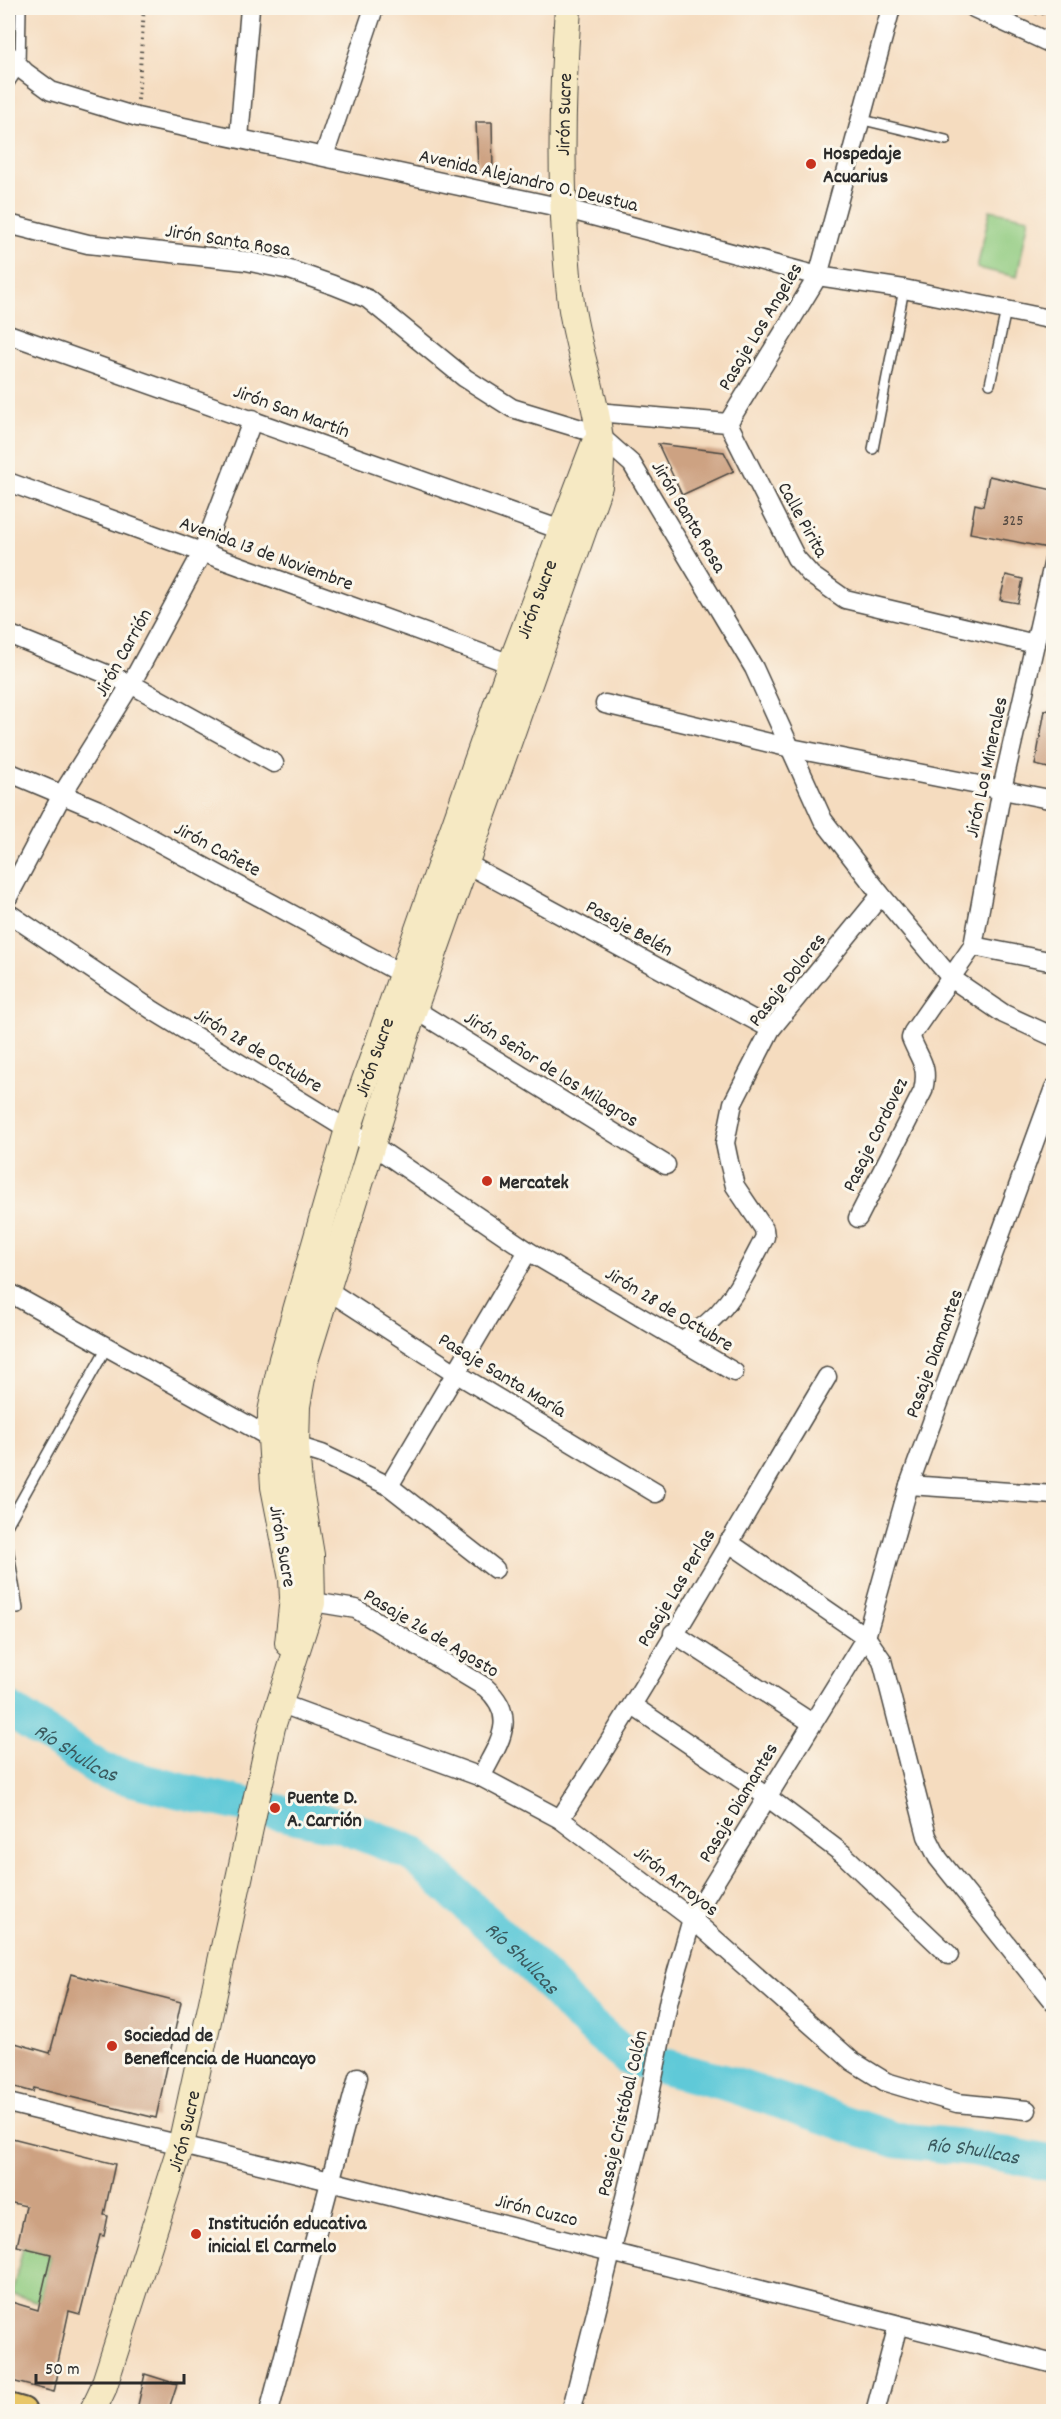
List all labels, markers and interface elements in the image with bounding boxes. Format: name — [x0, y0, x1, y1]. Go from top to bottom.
street label: Jirón Sucre — [551, 72, 581, 156]
place label: Hospedaje Acuarius — [823, 141, 902, 192]
street label: Avenida Alejandro O. Deustua — [416, 143, 641, 221]
marker: Hospedaje Acuarius — [804, 157, 818, 171]
street label: Jirón Santa Rosa — [163, 218, 293, 266]
street label: Pasaje Los Angeles — [712, 258, 811, 397]
street label: Jirón San Martín — [229, 379, 353, 447]
street label: Jirón Santa Rosa — [643, 456, 732, 579]
street label: Calle Pirita — [769, 477, 834, 564]
street label: Avenida 13 de Noviembre — [175, 510, 357, 599]
house number: 325 — [1002, 510, 1024, 533]
street label: Jirón Sucre — [511, 556, 566, 644]
street label: Jirón Carrión — [89, 604, 160, 703]
street label: Jirón Los Minerales — [959, 695, 1017, 841]
street label: Jirón Cañete — [168, 816, 265, 885]
street label: Pasaje Belén — [580, 894, 677, 965]
street label: Pasaje Dolores — [743, 928, 834, 1034]
street label: Jirón 28 de Octubre — [188, 1002, 327, 1101]
street label: Jirón Señor de los Milagros — [458, 1005, 643, 1136]
street label: Jirón Sucre — [349, 1014, 403, 1102]
street label: Pasaje Cordovez — [837, 1073, 917, 1197]
place label: Mercatek — [499, 1170, 569, 1198]
marker: Mercatek — [480, 1174, 494, 1188]
street label: Jirón 28 de Octubre — [599, 1261, 738, 1360]
street label: Pasaje Diamantes — [900, 1286, 972, 1422]
street label: Pasaje Santa María — [432, 1327, 571, 1426]
street label: Jirón Sucre — [260, 1503, 302, 1590]
street label: Pasaje Las Perlas — [631, 1524, 724, 1653]
street label: Pasaje 26 de Agosto — [357, 1583, 504, 1686]
water label: Río Shullcas — [27, 1718, 121, 1792]
street label: Pasaje Diamantes — [693, 1738, 786, 1869]
place label: Puente D. A. Carrión — [287, 1785, 362, 1836]
marker: Puente D. A. Carrión — [268, 1801, 282, 1815]
street label: Jirón Arroyos — [627, 1840, 724, 1925]
water label: Río Shullcas — [477, 1916, 565, 2004]
place label: Sociedad de Beneficencia de Huancayo — [124, 2023, 316, 2074]
street label: Pasaje Cristóbal Colón — [591, 2028, 657, 2199]
marker: Sociedad de Beneficencia de Huancayo — [105, 2039, 119, 2053]
street label: Jirón Sucre — [162, 2088, 210, 2176]
water label: Río Shullcas — [925, 2131, 1023, 2175]
street label: Jirón Cuzco — [492, 2188, 581, 2236]
place label: Institución educativa inicial El Carmelo — [208, 2211, 367, 2262]
marker: Institución educativa inicial El Carmelo — [189, 2227, 203, 2241]
scale bar — [36, 2347, 184, 2385]
text: 50 m — [45, 2358, 80, 2383]

